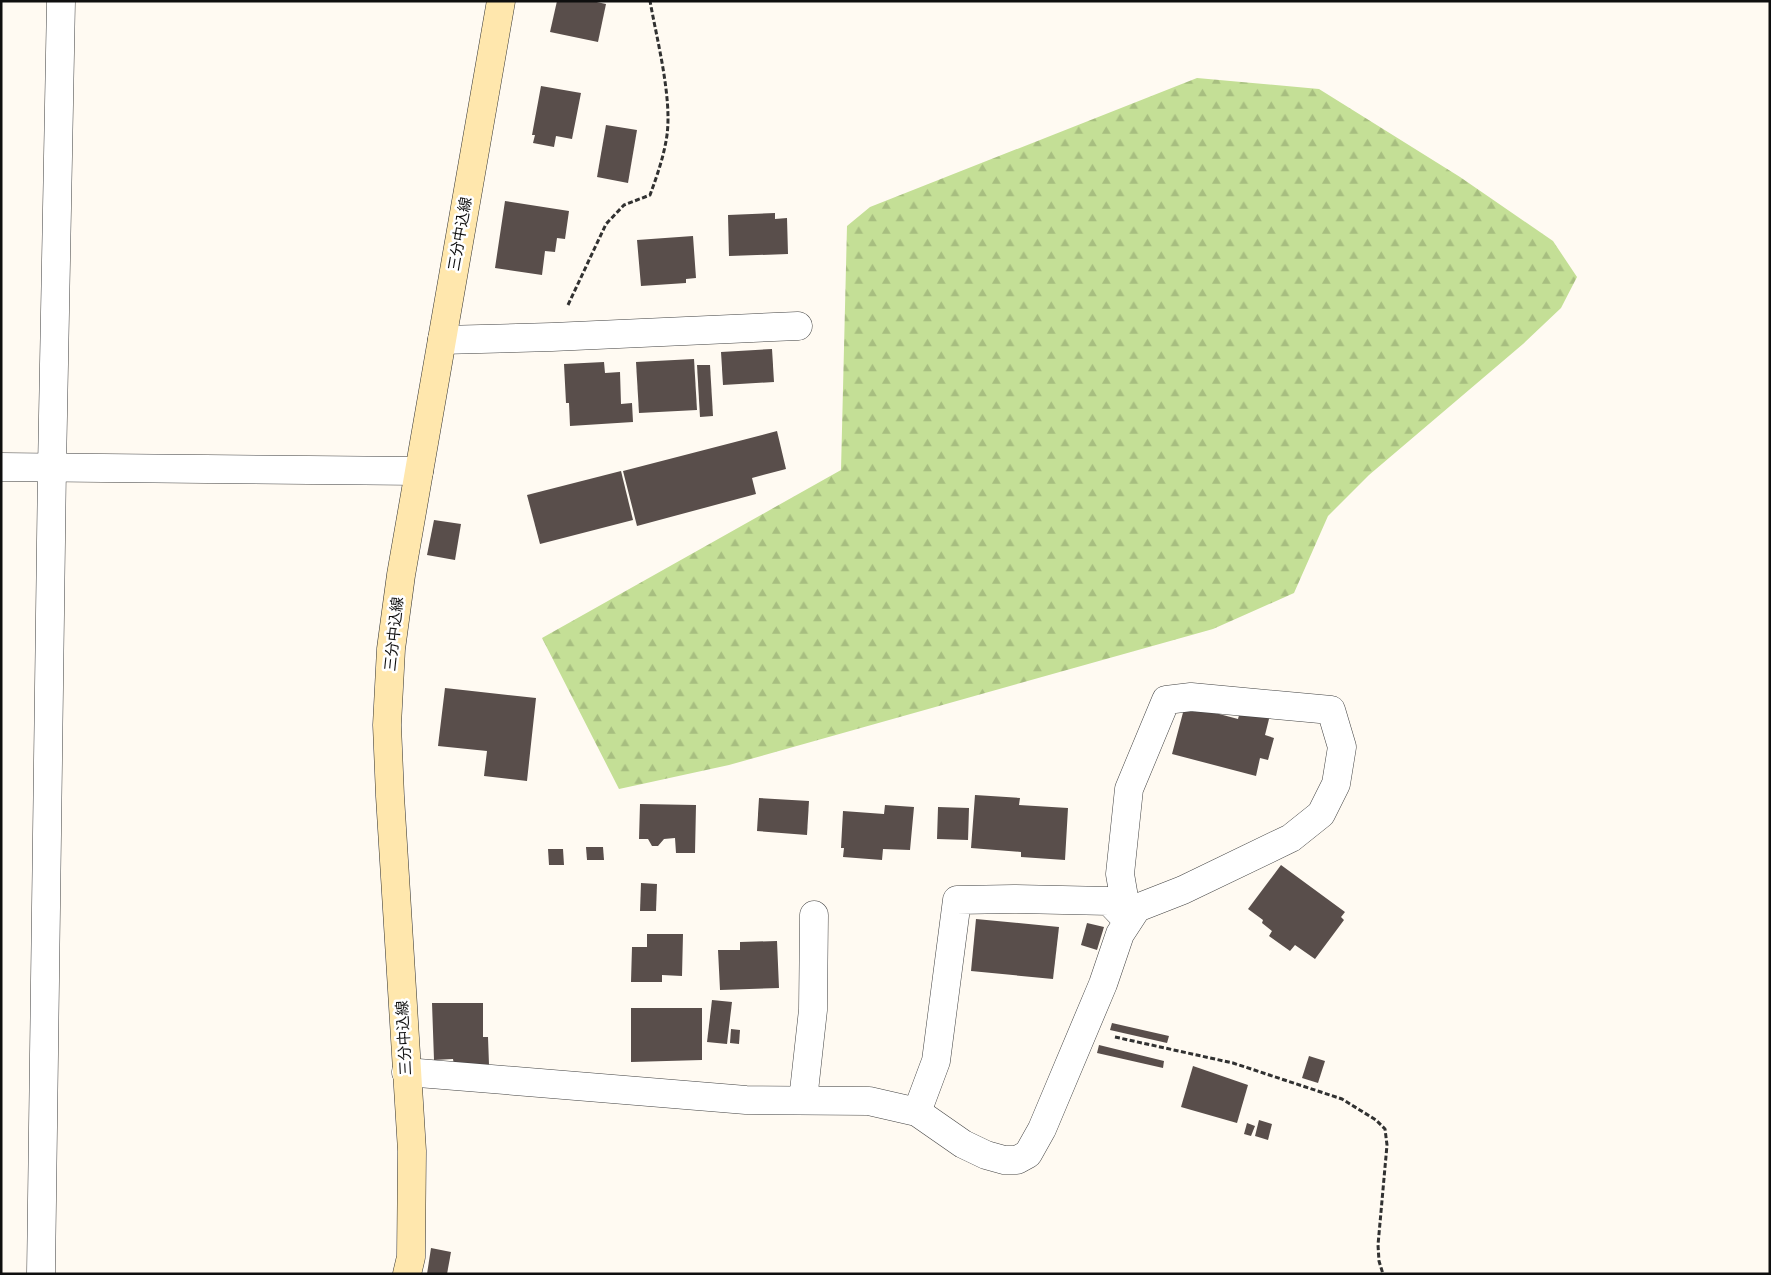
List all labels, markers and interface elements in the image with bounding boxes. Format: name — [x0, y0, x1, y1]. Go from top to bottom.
street label: 三分中込線 — [446, 196, 474, 272]
street label: 三分中込線 — [382, 596, 406, 672]
street label: 三分中込線 — [394, 1000, 414, 1076]

